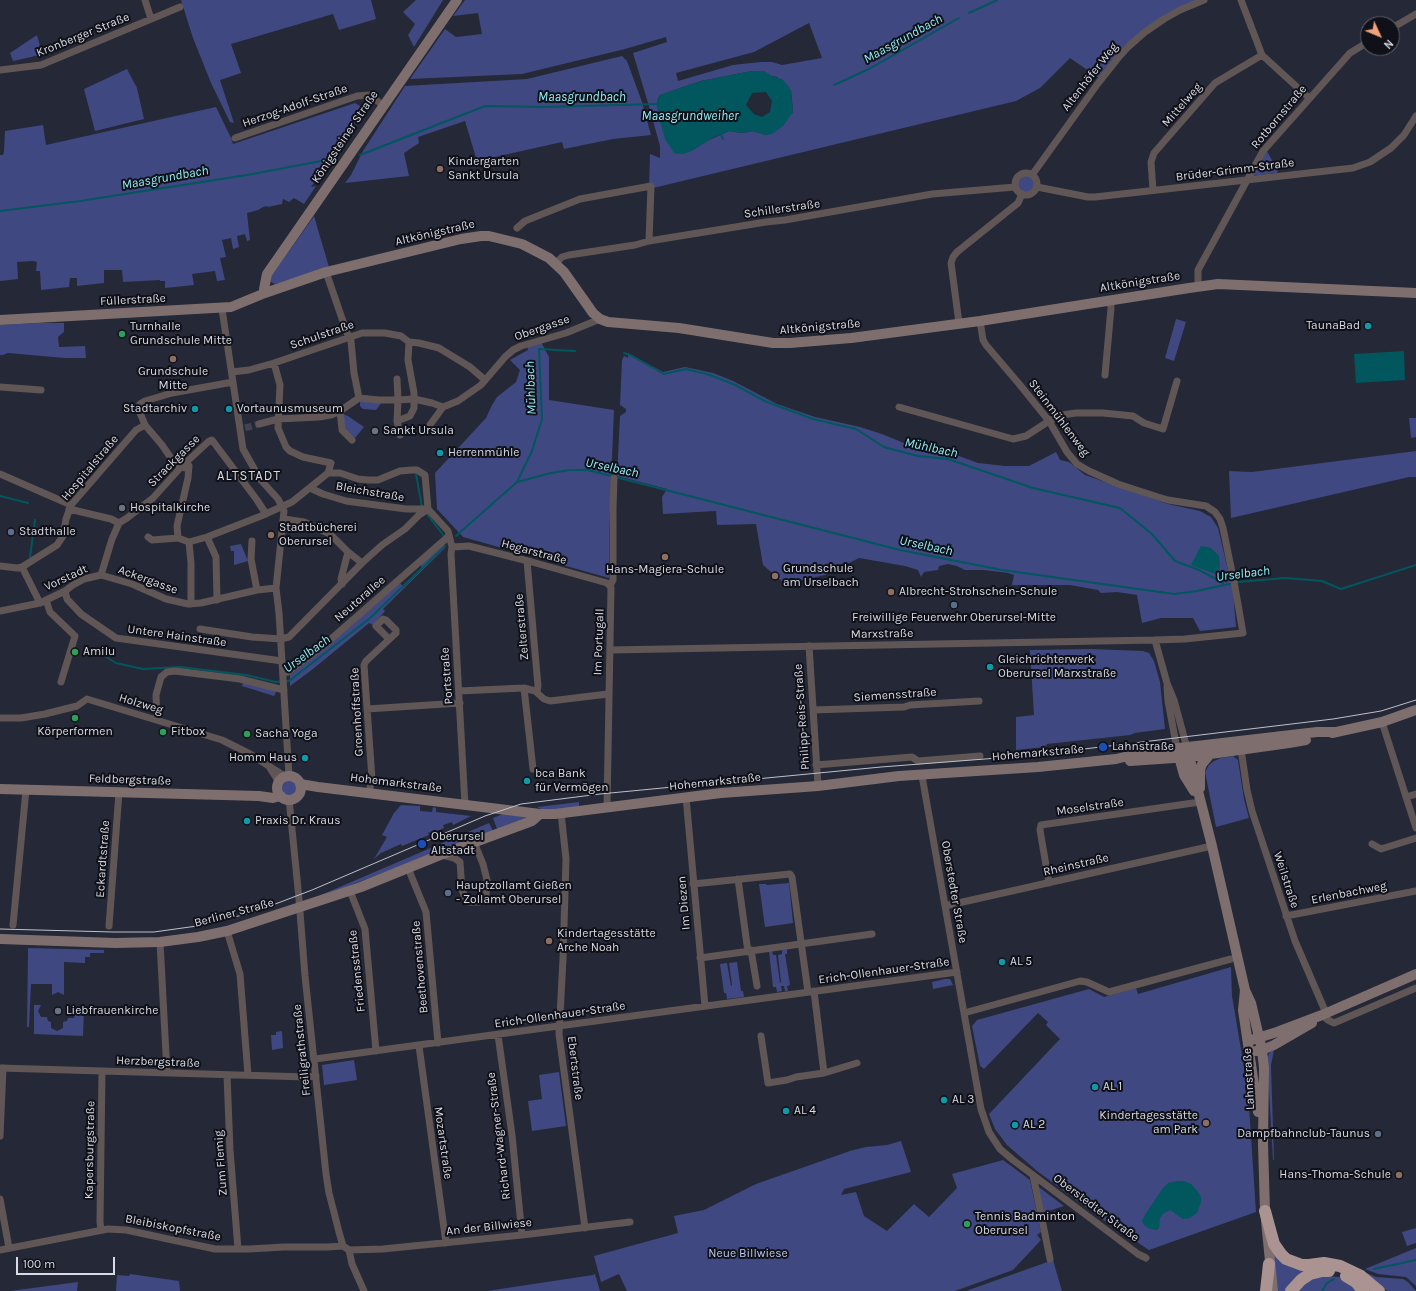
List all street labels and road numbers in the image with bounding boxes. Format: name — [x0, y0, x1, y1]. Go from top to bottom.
street label: Kronberger Straße — [34, 10, 132, 60]
street label: Altenhöfer Weg — [1059, 40, 1121, 114]
street label: Mittelweg — [1159, 80, 1205, 130]
street label: Herzog-Adolf-Straße — [241, 81, 349, 131]
street label: Rotbornstraße — [1248, 82, 1310, 152]
street label: Königsteiner Straße — [309, 88, 381, 186]
street label: Brüder-Grimm-Straße — [1175, 156, 1295, 184]
street label: Schillerstraße — [743, 197, 821, 221]
street label: Altkönigstraße — [394, 217, 476, 249]
street label: Altkönigstraße — [1099, 269, 1181, 295]
street label: Füllerstraße — [100, 291, 166, 309]
street label: Obergasse — [513, 312, 571, 344]
street label: Altkönigstraße — [779, 316, 861, 338]
street label: Schulstraße — [288, 317, 356, 353]
street label: Steinmühlenweg — [1025, 377, 1093, 459]
street label: Hospitalstraße — [58, 432, 122, 504]
street label: Strackgasse — [145, 432, 203, 490]
street label: Bleichstraße — [335, 479, 405, 505]
street label: Hegarstraße — [500, 536, 568, 568]
street label: Vorstadt — [42, 562, 90, 594]
street label: Ackergasse — [116, 563, 180, 597]
street label: Neutorallee — [332, 573, 388, 625]
street label: Zelterstraße — [512, 593, 532, 661]
street label: Im Portugall — [591, 608, 607, 676]
street label: Untere Hainstraße — [127, 622, 227, 650]
street label: Marxstraße — [851, 626, 913, 642]
street label: Portstraße — [438, 647, 456, 705]
street label: Philipp-Reis-Straße — [791, 663, 813, 771]
street label: Groenhoffstraße — [347, 667, 367, 757]
street label: Siemensstraße — [853, 685, 937, 705]
street label: Holzweg — [117, 690, 165, 718]
street label: Hohemarkstraße — [991, 742, 1085, 764]
street label: Hohemarkstraße — [349, 770, 443, 796]
street label: Hohemarkstraße — [668, 770, 762, 794]
street label: Feldbergstraße — [89, 771, 171, 789]
street label: Moselstraße — [1055, 795, 1125, 819]
street label: Eckardtstraße — [93, 820, 113, 898]
street label: Oberstedter Straße — [938, 840, 970, 944]
street label: Rheinstraße — [1042, 850, 1110, 880]
street label: Weilstraße — [1270, 850, 1302, 910]
street label: Im Diezen — [674, 875, 694, 931]
street label: Erlenbachweg — [1310, 879, 1388, 907]
street label: Berliner Straße — [193, 895, 275, 931]
street label: Beethovenstraße — [409, 920, 431, 1014]
street label: Friedensstraße — [346, 929, 368, 1013]
street label: Erich-Ollenhauer-Straße — [818, 955, 950, 987]
street label: Erich-Ollenhauer-Straße — [494, 999, 626, 1031]
street label: Freiligrathstraße — [290, 1003, 314, 1097]
street label: Ebertstraße — [564, 1035, 586, 1101]
street label: Lahnstraße — [1240, 1048, 1258, 1110]
street label: Herzbergstraße — [116, 1053, 200, 1071]
street label: Richard-Wagner-Straße — [484, 1071, 514, 1201]
street label: Kapersburgstraße — [82, 1101, 98, 1199]
street label: Mozartstraße — [431, 1106, 455, 1180]
street label: Zum Flemig — [212, 1130, 230, 1196]
street label: Oberstedter Straße — [1050, 1171, 1142, 1245]
street label: Bleibiskopfstraße — [124, 1212, 222, 1244]
street label: An der Billwiese — [445, 1215, 533, 1239]

